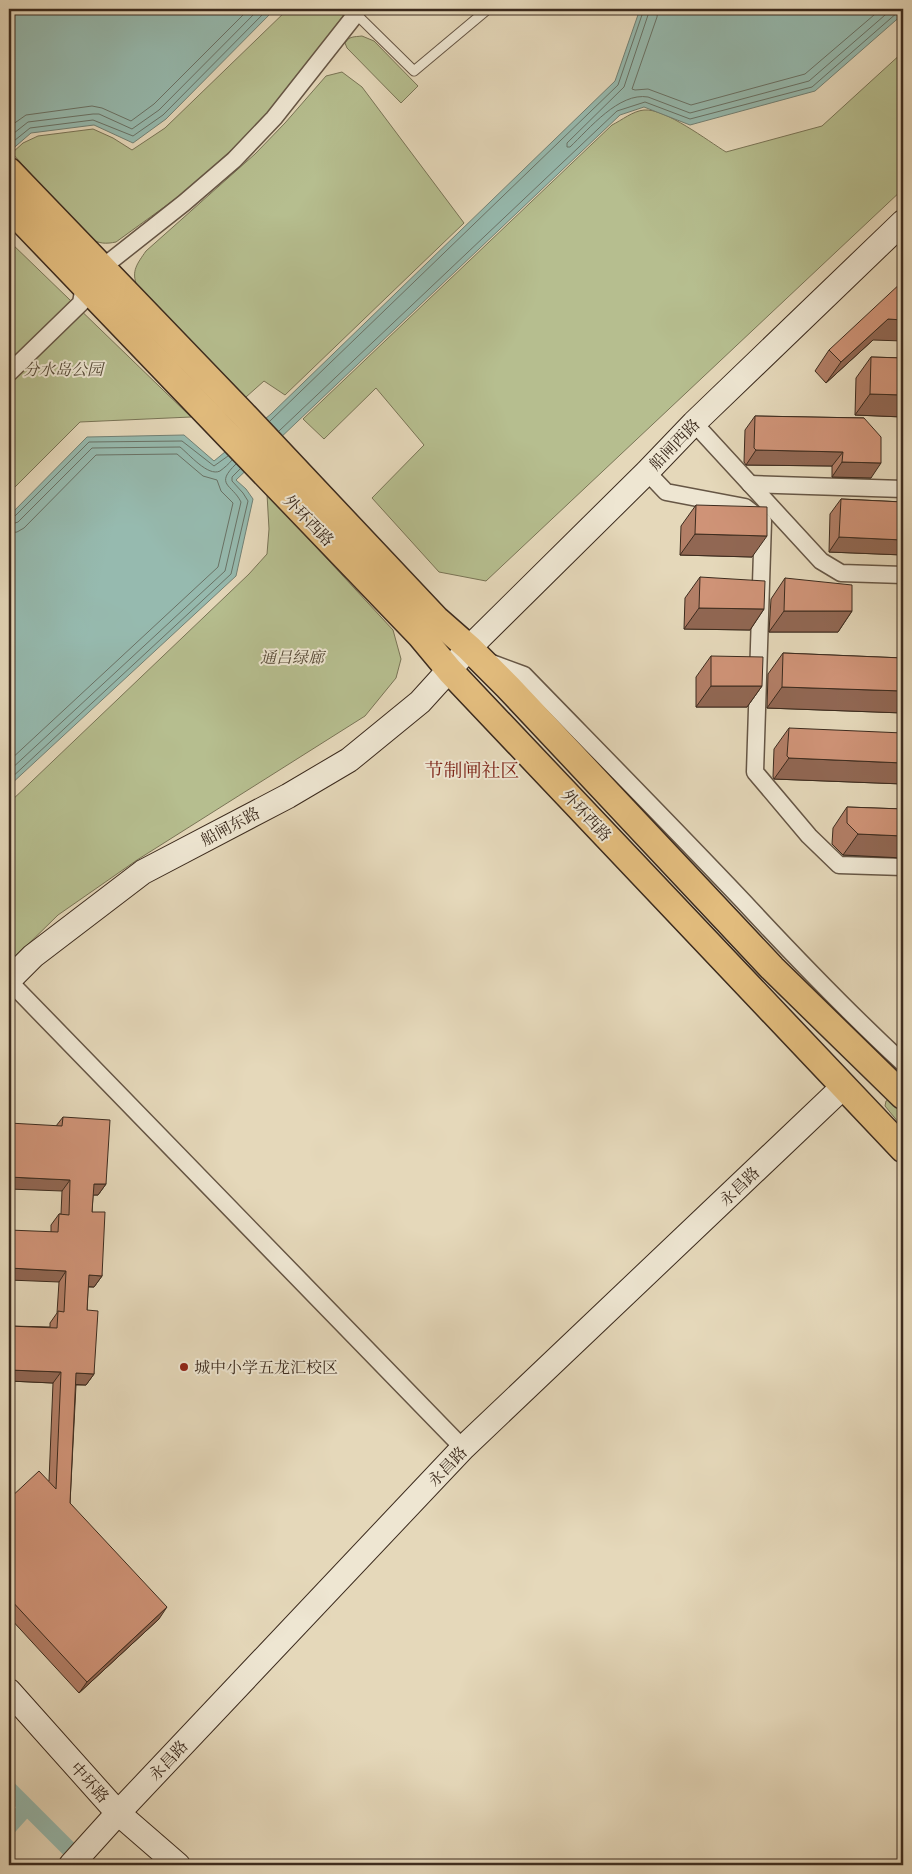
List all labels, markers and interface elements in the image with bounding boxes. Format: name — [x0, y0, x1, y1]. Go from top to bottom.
park label: 分水岛公园 — [23, 360, 106, 380]
street label: 船闸西路 — [645, 415, 704, 475]
street label: 外环西路 — [279, 491, 338, 551]
park label: 通吕绿廊 — [260, 648, 327, 668]
district label: 节制闸社区 — [424, 759, 520, 783]
street label: 外环西路 — [557, 785, 615, 846]
street label: 船闸东路 — [198, 803, 263, 851]
street label: 永昌路 — [715, 1163, 764, 1211]
place label: 城中小学五龙汇校区 — [194, 1358, 338, 1378]
marker: 城中小学五龙汇校区 — [178, 1361, 190, 1373]
street label: 永昌路 — [424, 1442, 472, 1491]
street label: 永昌路 — [145, 1736, 192, 1785]
street label: 中环路 — [66, 1758, 113, 1807]

